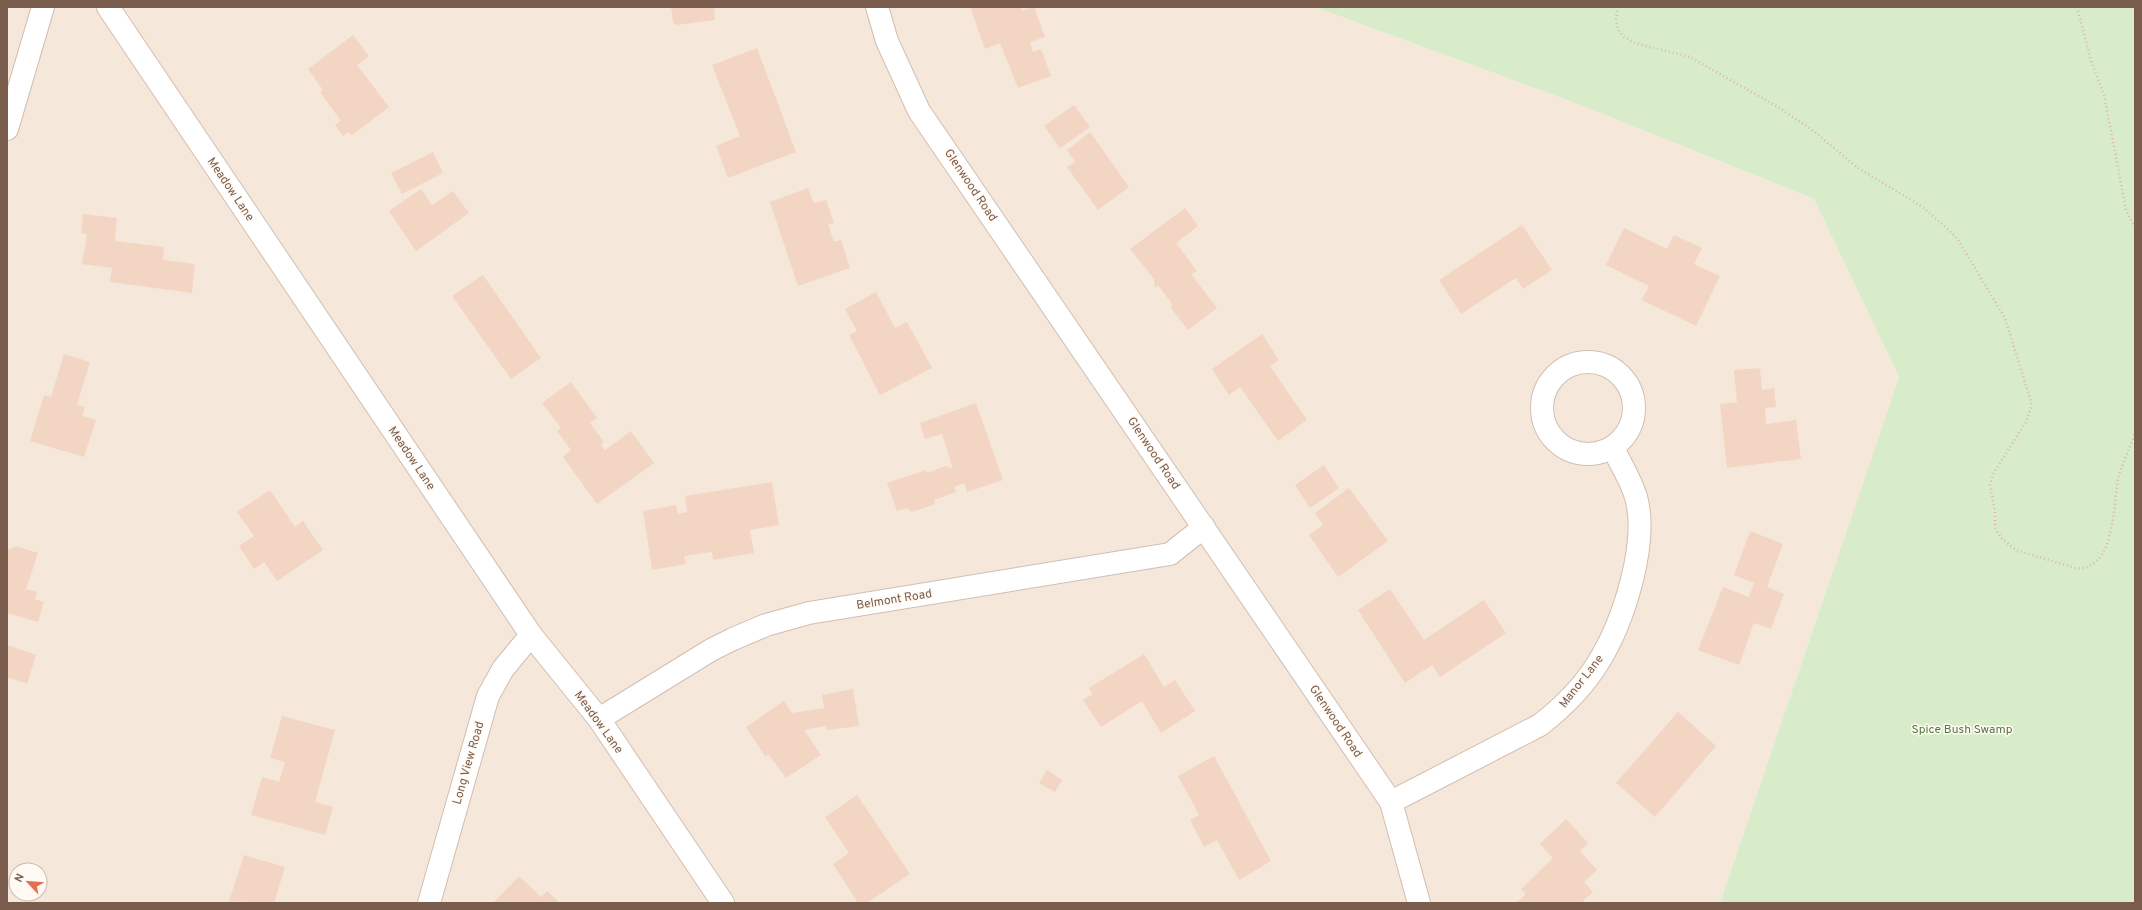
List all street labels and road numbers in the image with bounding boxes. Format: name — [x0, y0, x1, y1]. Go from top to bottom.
street label: Glenwood Road — [940, 146, 1000, 225]
street label: Meadow Lane — [203, 154, 257, 225]
street label: Glenwood Road — [1123, 414, 1183, 493]
street label: Meadow Lane — [384, 423, 438, 494]
street label: Belmont Road — [855, 586, 933, 614]
street label: Manor Lane — [1556, 652, 1608, 712]
street label: Glenwood Road — [1305, 682, 1365, 761]
street label: Meadow Lane — [570, 688, 626, 757]
street label: Long View Road — [449, 720, 488, 807]

